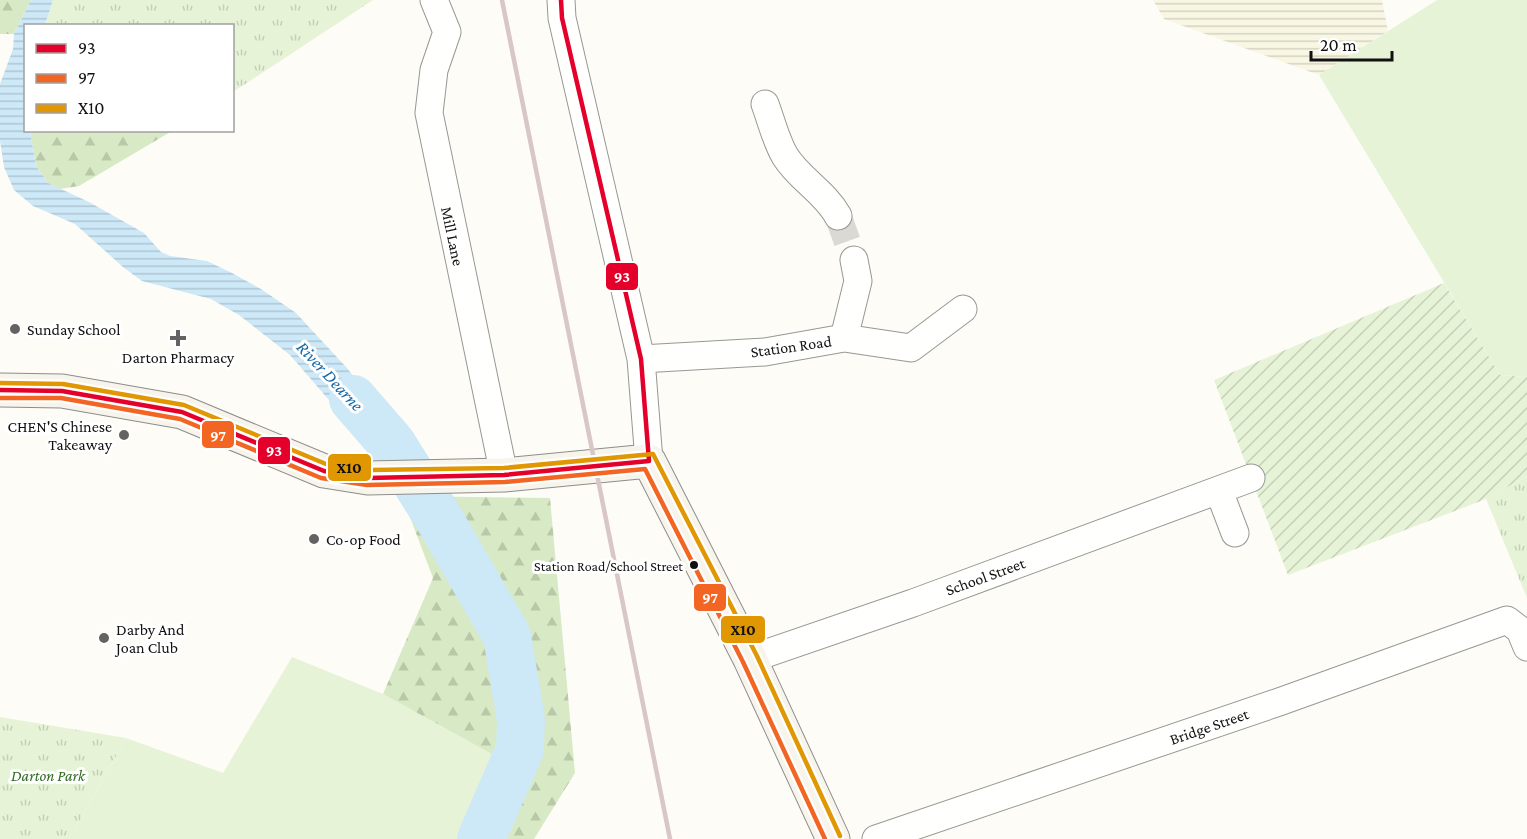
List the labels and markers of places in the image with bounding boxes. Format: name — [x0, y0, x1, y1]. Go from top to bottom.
place label: Sunday School — [27, 321, 120, 339]
marker: Sunday School — [8, 322, 22, 336]
marker: Darton Pharmacy — [171, 331, 185, 345]
place label: Darton Pharmacy — [122, 349, 235, 367]
place label: CHEN'S Chinese Takeaway — [8, 418, 113, 454]
marker: CHEN'S Chinese Takeaway — [117, 428, 131, 442]
place label: Co-op Food — [326, 531, 401, 549]
marker: Co-op Food — [307, 532, 321, 546]
place label: Station Road/School Street — [534, 558, 683, 574]
marker: Station Road/School Street — [688, 559, 700, 571]
place label: Darby And Joan Club — [114, 621, 185, 657]
marker: Darby And Joan Club — [97, 631, 111, 645]

